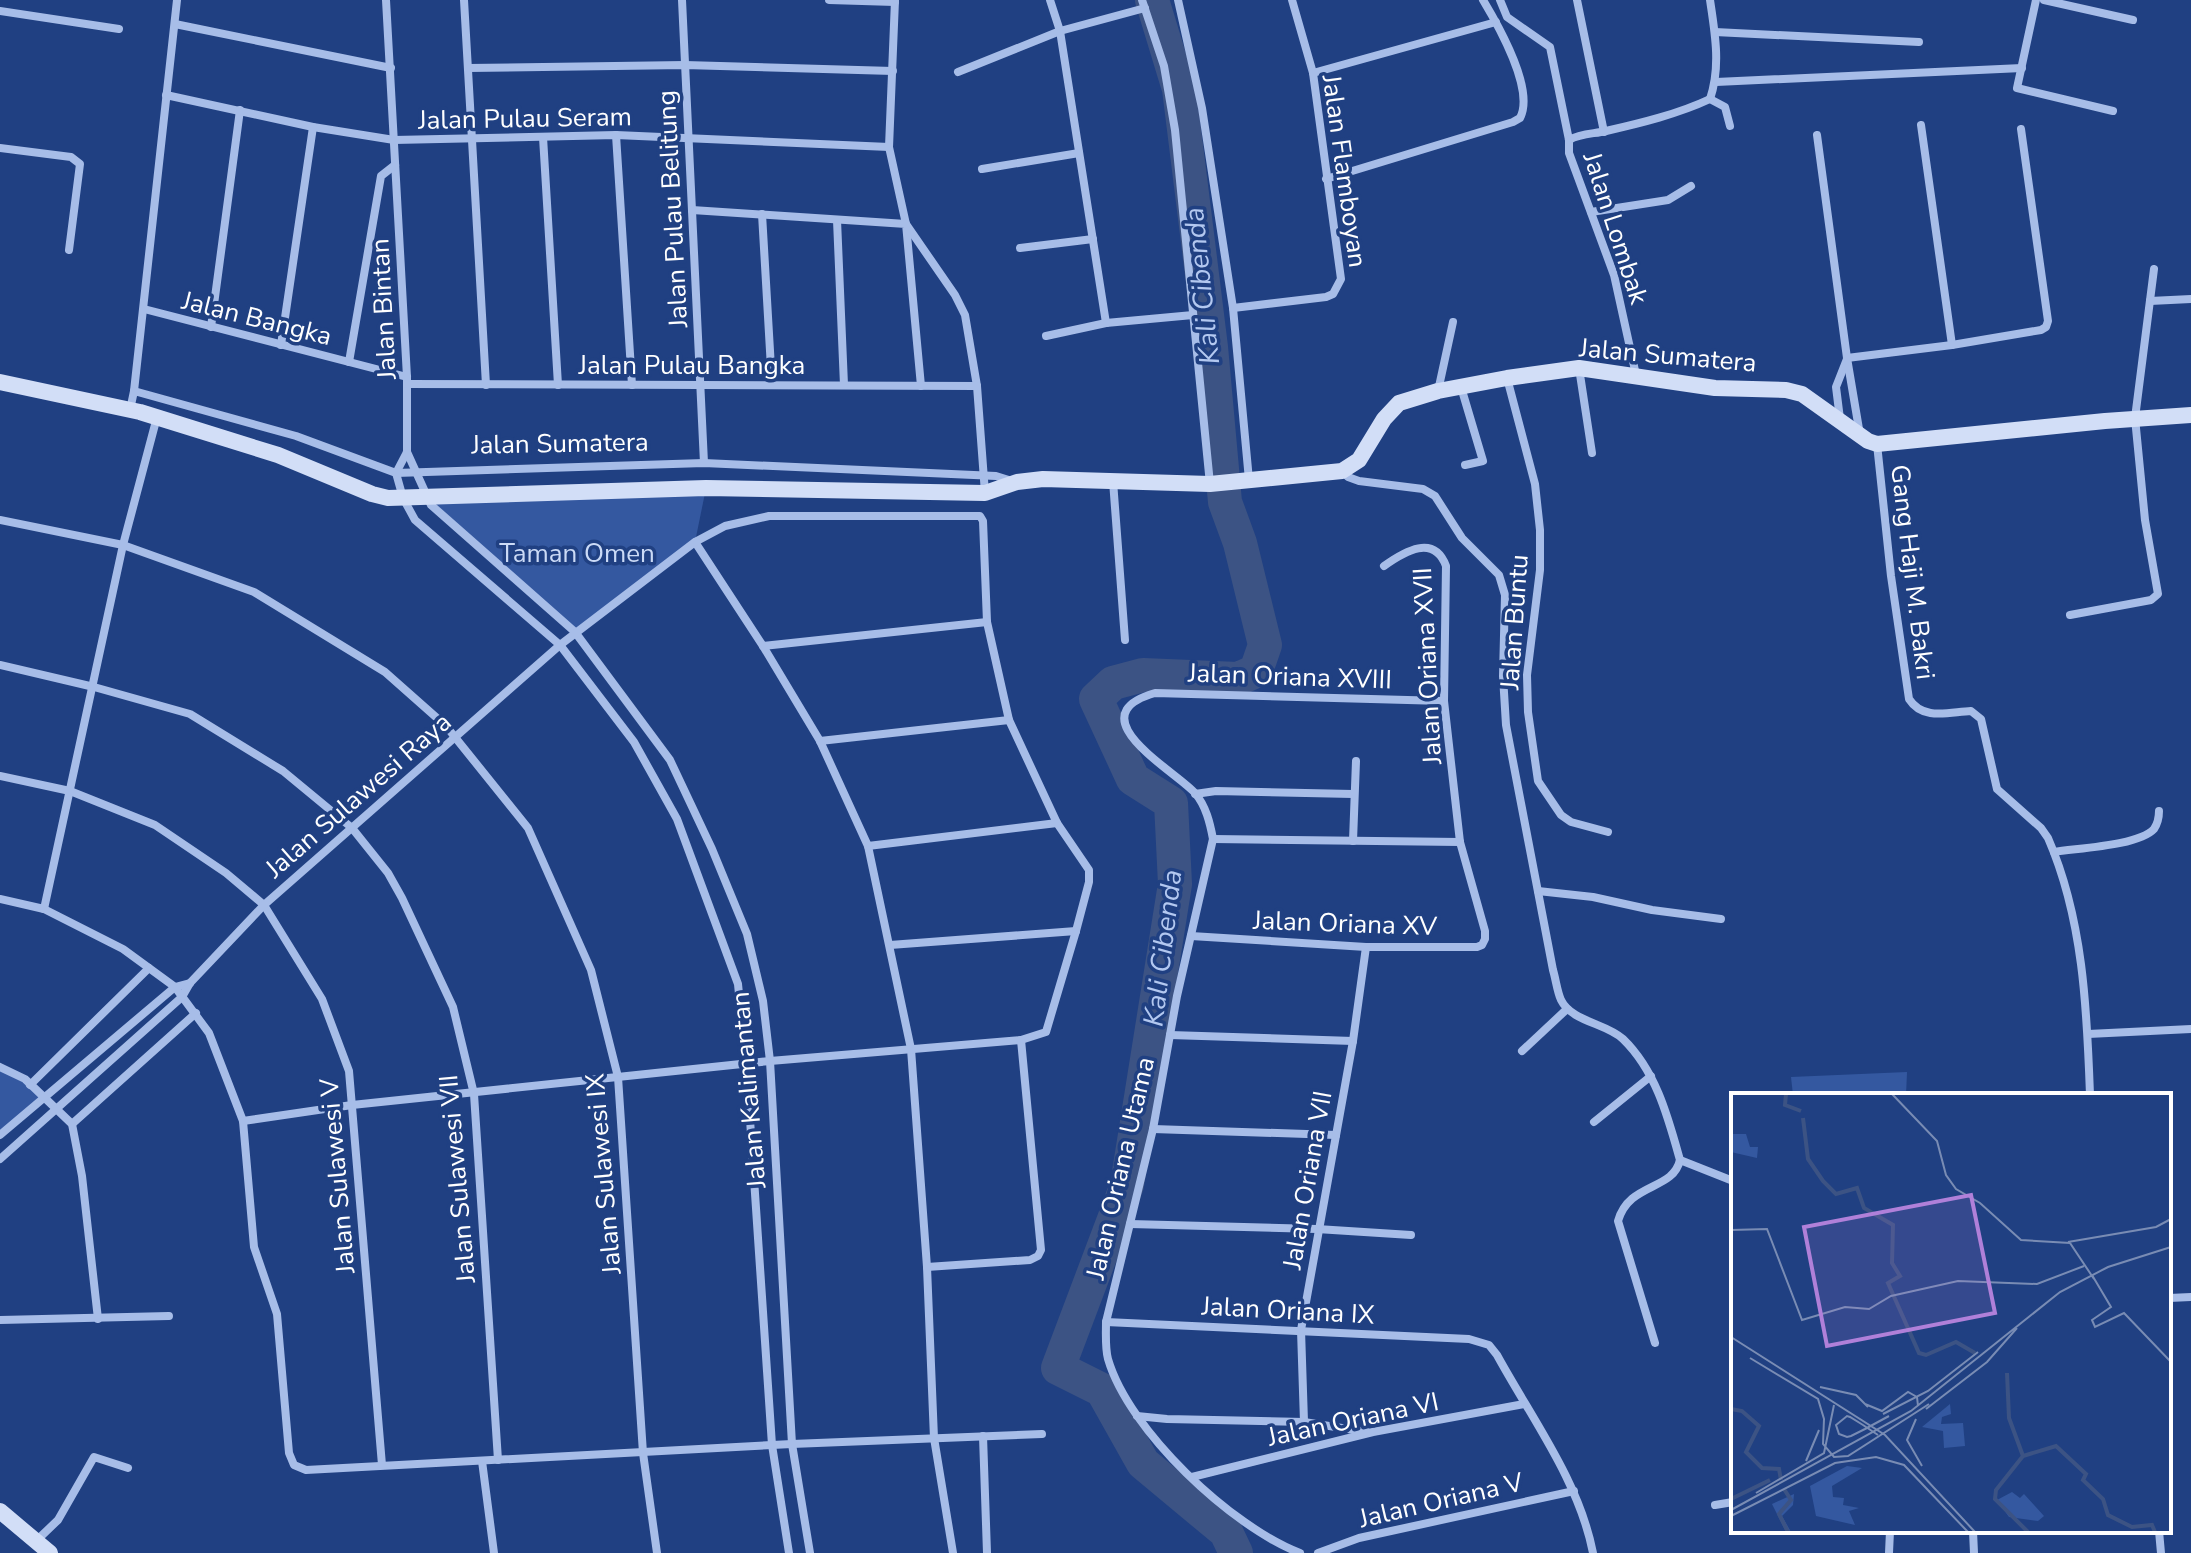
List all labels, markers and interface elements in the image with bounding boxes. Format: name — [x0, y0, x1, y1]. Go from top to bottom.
street label: Jalan Flamboyan — [1314, 71, 1375, 270]
street label: Jalan Pulau Belitung — [649, 89, 696, 330]
street label: Jalan Pulau Seram — [417, 99, 632, 138]
street label: Jalan Lombak — [1574, 147, 1657, 310]
water label: Kali Cibenda — [1175, 205, 1229, 366]
street label: Jalan Bintan — [362, 238, 405, 381]
street label: Jalan Bangka — [177, 283, 335, 354]
street label: Jalan Sumatera — [1577, 330, 1758, 381]
street label: Jalan Pulau Bangka — [578, 348, 805, 383]
street label: Jalan Sumatera — [470, 424, 649, 463]
street label: Gang Haji M. Bakri — [1882, 463, 1943, 682]
park label: Taman Omen — [499, 536, 655, 571]
street label: Jalan Buntu — [1492, 553, 1537, 692]
street label: Jalan Oriana XVII — [1405, 567, 1450, 766]
street label: Jalan Oriana XVIII — [1187, 655, 1392, 698]
street label: Jalan Sulawesi Raya — [257, 705, 459, 887]
water label: Kali Cibenda — [1135, 867, 1191, 1029]
street label: Jalan Oriana XV — [1251, 903, 1438, 944]
street label: Jalan Kalimantan — [722, 990, 775, 1191]
street label: Jalan Oriana Utama — [1078, 1053, 1163, 1284]
street label: Jalan Sulawesi IX — [577, 1072, 630, 1277]
street label: Jalan Sulawesi VII — [431, 1073, 484, 1286]
street label: Jalan Sulawesi V — [312, 1077, 364, 1276]
street label: Jalan Oriana VII — [1274, 1088, 1340, 1273]
inset map — [1731, 1093, 2171, 1533]
street label: Jalan Oriana IX — [1200, 1288, 1375, 1333]
street label: Jalan Oriana VI — [1263, 1384, 1442, 1455]
street label: Jalan Oriana V — [1355, 1465, 1527, 1537]

